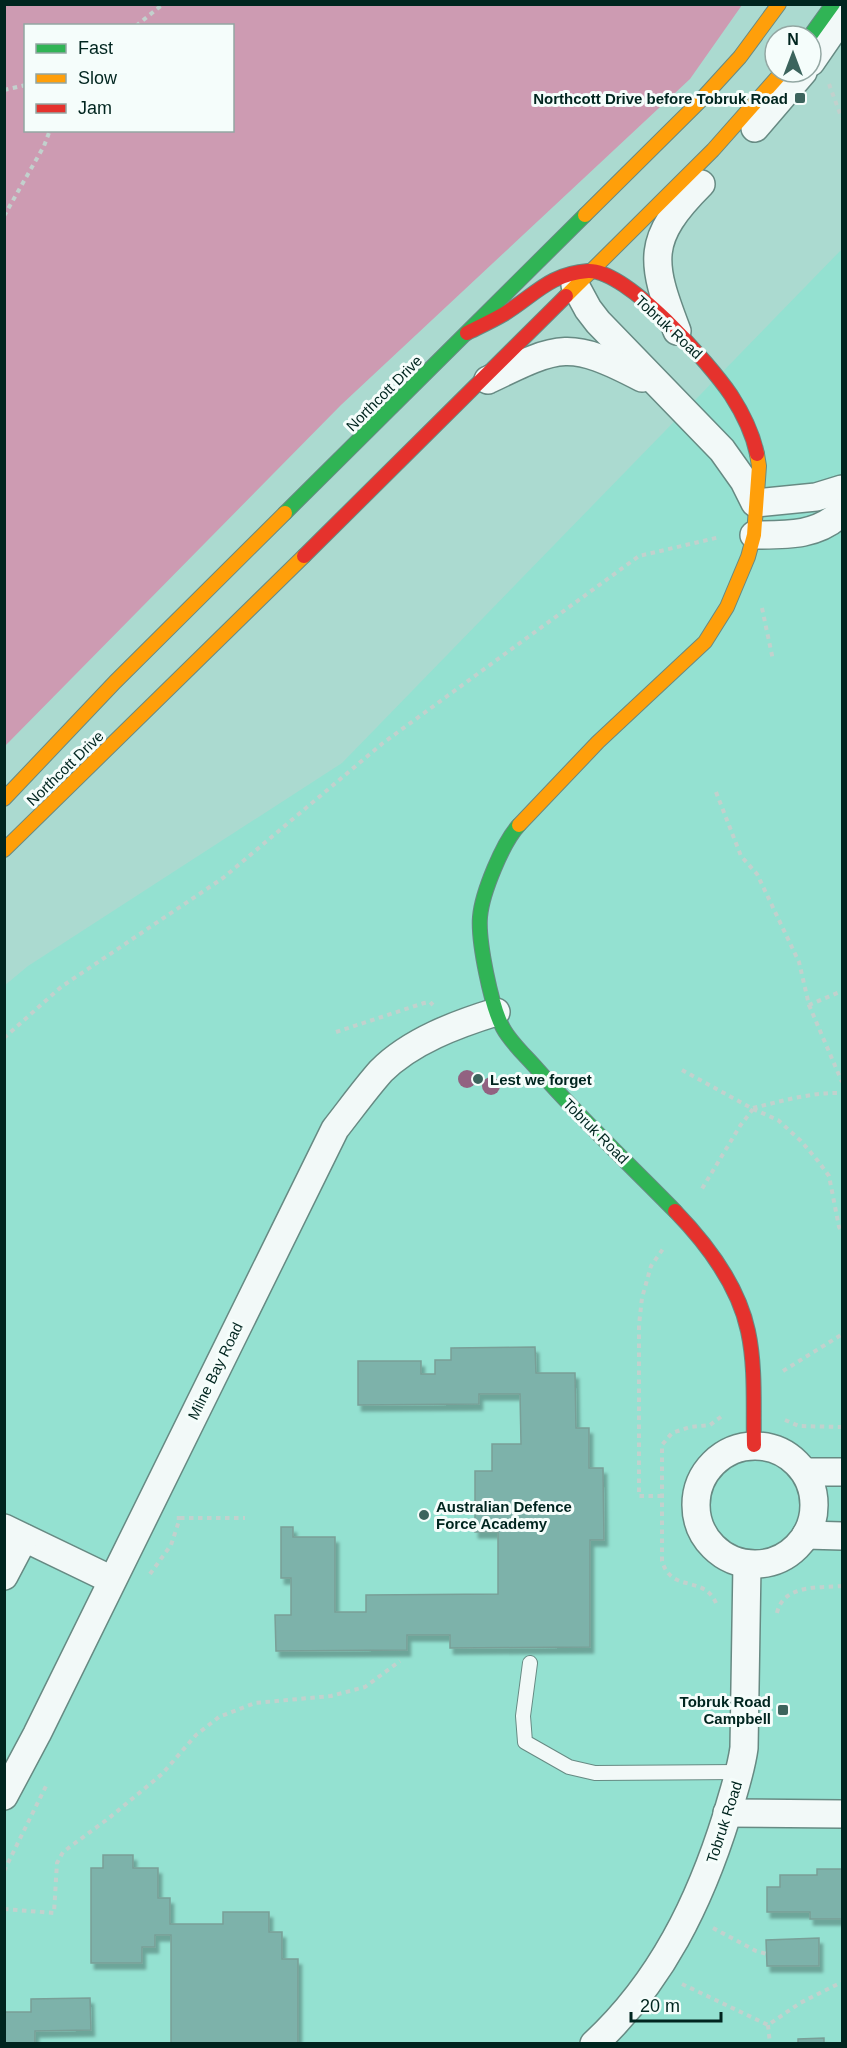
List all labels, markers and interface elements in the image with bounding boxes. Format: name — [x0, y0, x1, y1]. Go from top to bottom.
legend — [24, 24, 234, 132]
north arrow — [763, 24, 823, 84]
text: N — [787, 31, 799, 48]
text: Fast — [78, 38, 113, 58]
text: Slow — [78, 68, 118, 88]
place label: Northcott Drive before Tobruk Road — [533, 90, 788, 107]
marker: Northcott Drive before Tobruk Road — [793, 91, 807, 105]
text: Jam — [78, 98, 112, 118]
street label: Tobruk Road — [632, 292, 706, 362]
street label: Northcott Drive — [343, 352, 425, 434]
street label: Northcott Drive — [23, 727, 107, 809]
place label: Lest we forget — [490, 1071, 592, 1088]
marker: Lest we forget — [471, 1072, 485, 1086]
street label: Tobruk Road — [560, 1095, 632, 1167]
street label: Milne Bay Road — [184, 1320, 246, 1422]
place label: Australian Defence Force Academy — [436, 1498, 572, 1532]
marker: Australian Defence Force Academy — [417, 1508, 431, 1522]
place label: Tobruk Road Campbell — [680, 1693, 771, 1727]
marker: Tobruk Road Campbell — [776, 1703, 790, 1717]
street label: Tobruk Road — [703, 1779, 745, 1865]
scale bar — [631, 1985, 721, 2023]
text: 20 m — [640, 1996, 680, 2016]

